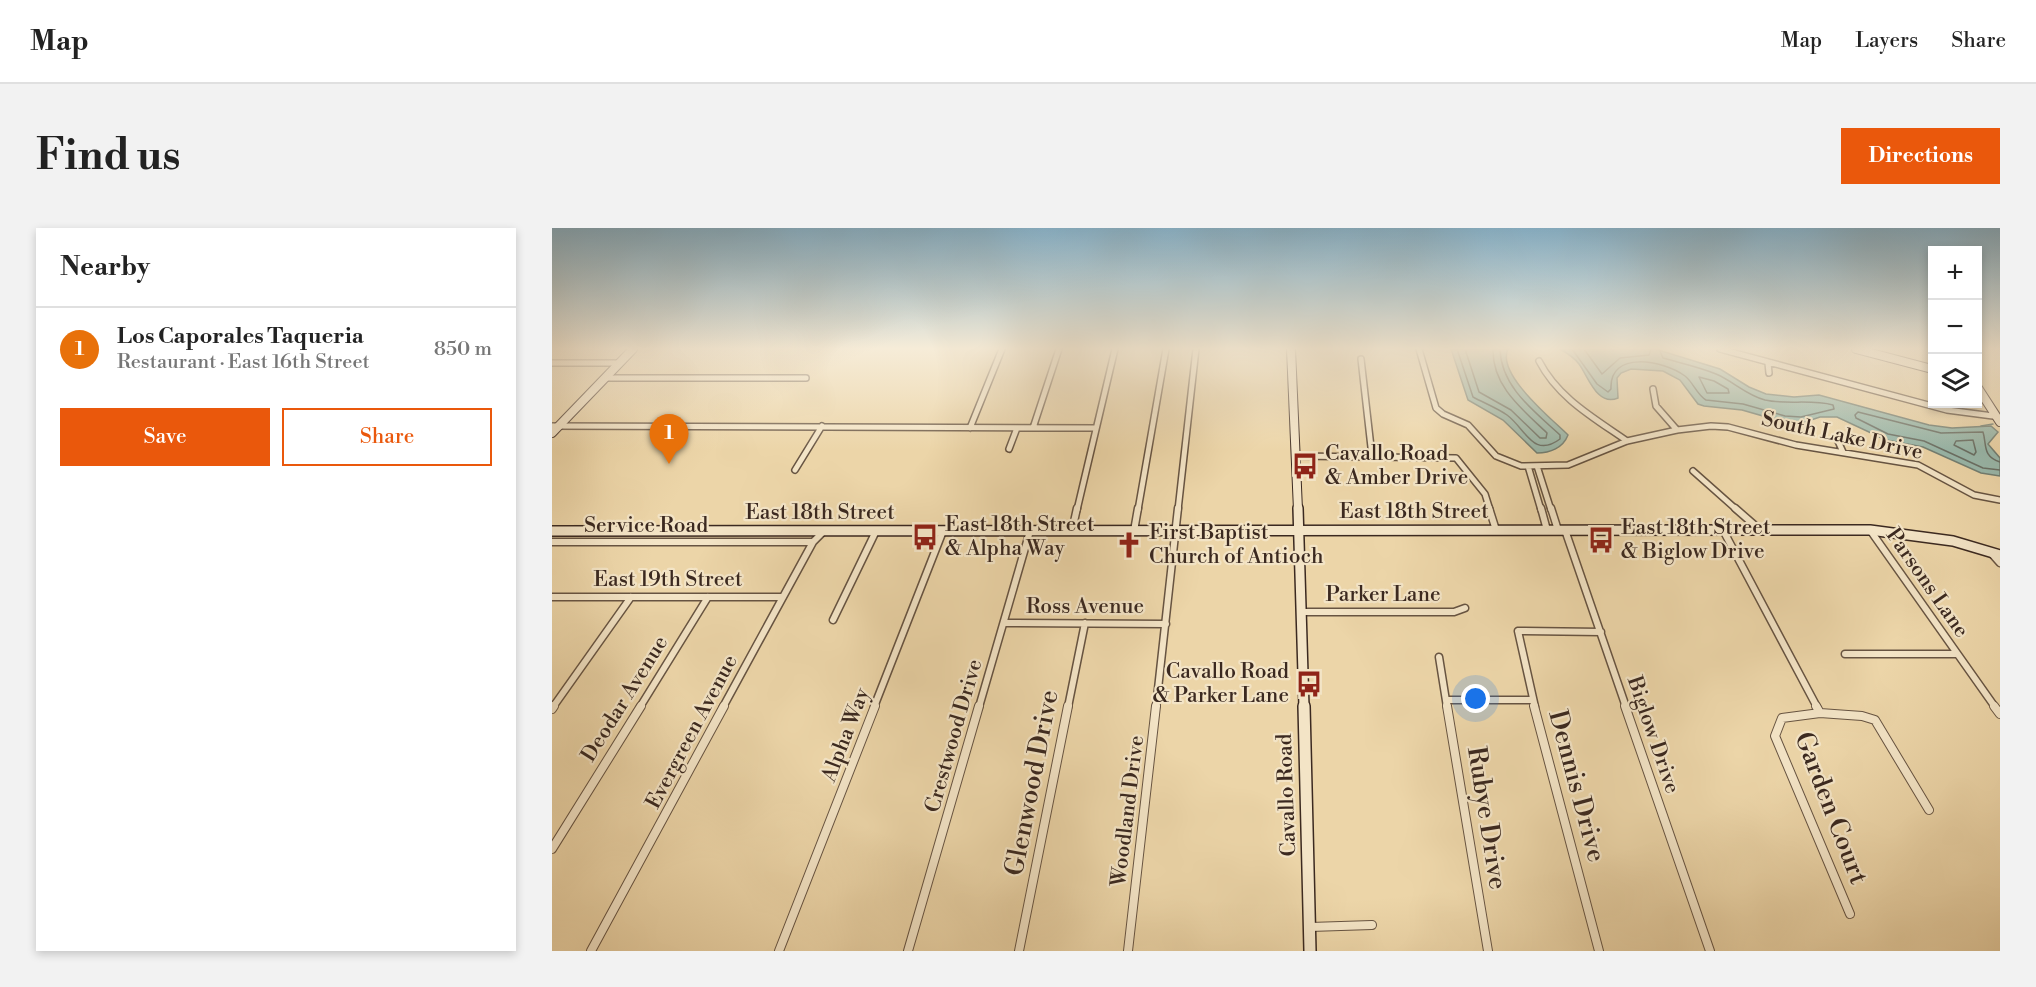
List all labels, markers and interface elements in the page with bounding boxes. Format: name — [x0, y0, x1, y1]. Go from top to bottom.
text: Map — [30, 24, 89, 59]
text: Map — [1781, 28, 1822, 54]
text: Layers — [1855, 28, 1918, 54]
text: Share — [1951, 28, 2006, 54]
button: Directions — [1841, 128, 2000, 184]
text: Find us — [36, 130, 180, 183]
map controls — [1928, 246, 1982, 408]
button: + — [1928, 246, 1982, 300]
text: Nearby — [60, 251, 150, 283]
button: − — [1928, 300, 1982, 354]
text: Los Caporales Taqueria — [117, 323, 364, 350]
text: 1 — [75, 337, 84, 362]
text: 850 m — [434, 337, 492, 362]
text: Restaurant · East 16th Street — [117, 350, 370, 375]
button: layers — [1928, 354, 1982, 408]
street label: South Lake Drive — [1759, 406, 1925, 466]
button: Save — [60, 408, 270, 466]
button: Share — [282, 408, 492, 466]
pin: 1 — [650, 414, 688, 464]
place label: Cavallo Road & Amber Drive — [1325, 441, 1468, 491]
bus stop icon: Cavallo Road & Amber Drive — [1290, 451, 1320, 481]
street label: East 18th Street — [1339, 499, 1489, 525]
street label: East 18th Street — [745, 500, 895, 526]
place label: East 18th Street & Alpha Way — [945, 512, 1095, 562]
street label: Service Road — [584, 513, 708, 539]
place label: East 18th Street & Biglow Drive — [1621, 515, 1771, 565]
place label: First Baptist Church of Antioch — [1149, 520, 1324, 570]
bus stop icon: East 18th Street & Alpha Way — [910, 522, 940, 552]
street label: Parsons Lane — [1880, 523, 1974, 643]
bus stop icon: East 18th Street & Biglow Drive — [1586, 525, 1616, 555]
church icon: First Baptist Church of Antioch — [1114, 530, 1144, 560]
street label: East 19th Street — [594, 567, 743, 593]
street label: Parker Lane — [1325, 582, 1441, 608]
street label: Ross Avenue — [1026, 594, 1144, 620]
street label: Deodar Avenue — [576, 631, 674, 767]
street label: Evergreen Avenue — [640, 650, 744, 814]
street label: Crestwood Drive — [920, 656, 988, 816]
place label: Cavallo Road & Parker Lane — [1153, 659, 1289, 709]
bus stop icon: Cavallo Road & Parker Lane — [1294, 669, 1324, 699]
street label: Biglow Drive — [1620, 672, 1685, 797]
street label: Alpha Way — [816, 684, 876, 787]
your location — [1461, 684, 1490, 713]
street label: Glenwood Drive — [998, 687, 1066, 879]
street label: Dennis Drive — [1541, 707, 1613, 865]
street label: Garden Court — [1787, 727, 1875, 889]
street label: Cavallo Road — [1272, 733, 1302, 857]
street label: Woodland Drive — [1106, 734, 1150, 889]
street label: Rubye Drive — [1460, 744, 1514, 892]

